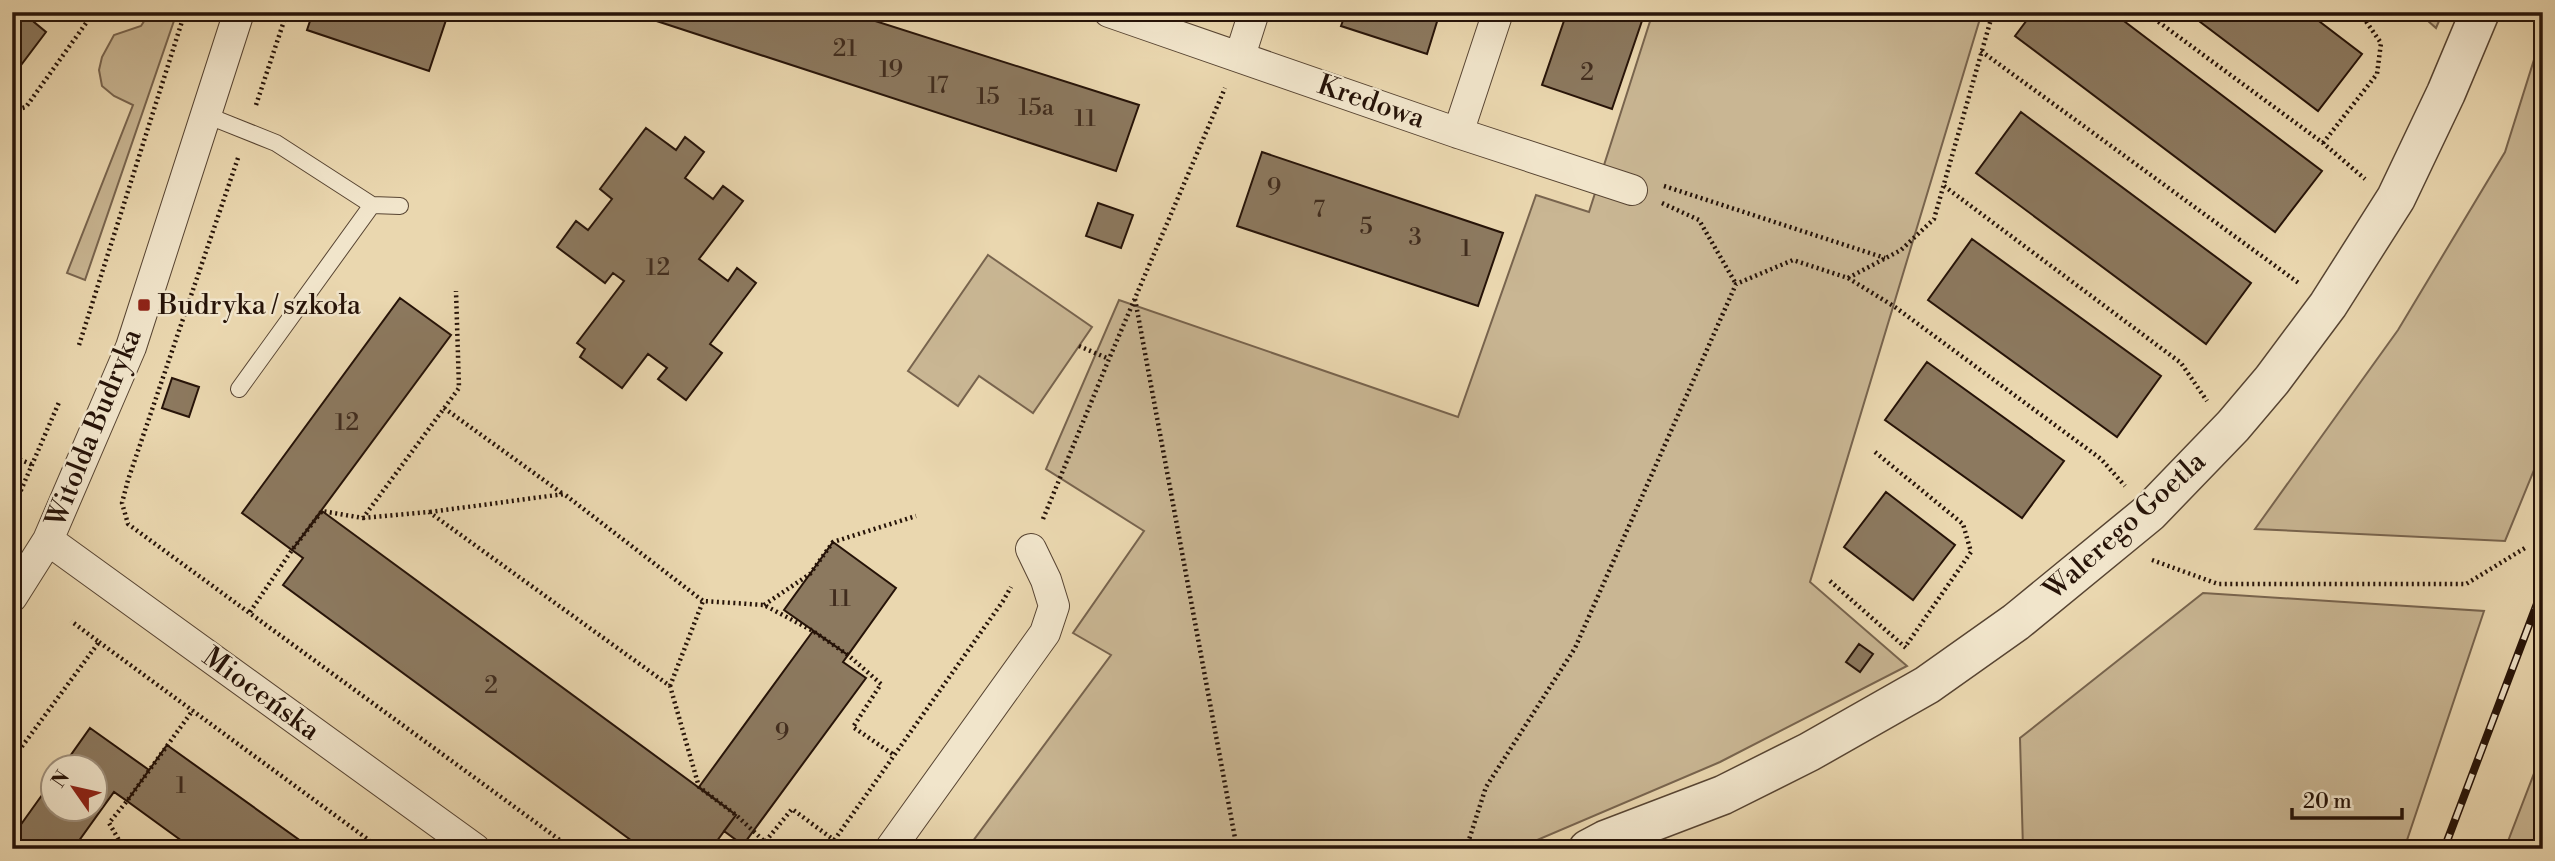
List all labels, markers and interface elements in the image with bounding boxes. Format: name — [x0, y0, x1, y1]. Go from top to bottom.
house number: 21 — [833, 34, 858, 64]
house number: 19 — [879, 55, 903, 85]
house number: 2 — [1580, 58, 1594, 88]
street label: Kredowa — [1313, 67, 1430, 137]
house number: 17 — [927, 71, 949, 101]
house number: 15 — [976, 82, 1000, 112]
house number: 15a — [1018, 93, 1055, 123]
house number: 11 — [1074, 104, 1096, 134]
house number: 9 — [1267, 173, 1281, 203]
house number: 7 — [1313, 195, 1325, 225]
house number: 5 — [1359, 212, 1373, 242]
house number: 3 — [1408, 223, 1422, 253]
house number: 1 — [1461, 234, 1472, 264]
house number: 12 — [646, 253, 670, 283]
place label: Budryka / szkoła — [157, 288, 362, 323]
marker: Budryka / szkoła — [136, 297, 152, 313]
street label: Witolda Budryka — [38, 323, 150, 533]
house number: 12 — [335, 408, 359, 438]
street label: Walerego Goetla — [2036, 444, 2214, 608]
house number: 11 — [829, 584, 851, 614]
street label: Mioceńska — [195, 640, 327, 749]
house number: 2 — [484, 671, 498, 701]
house number: 9 — [775, 718, 789, 748]
north arrow — [38, 752, 108, 822]
text: N — [47, 766, 75, 792]
house number: 1 — [176, 771, 187, 801]
scale bar — [2292, 777, 2403, 821]
text: 20 m — [2303, 789, 2352, 815]

